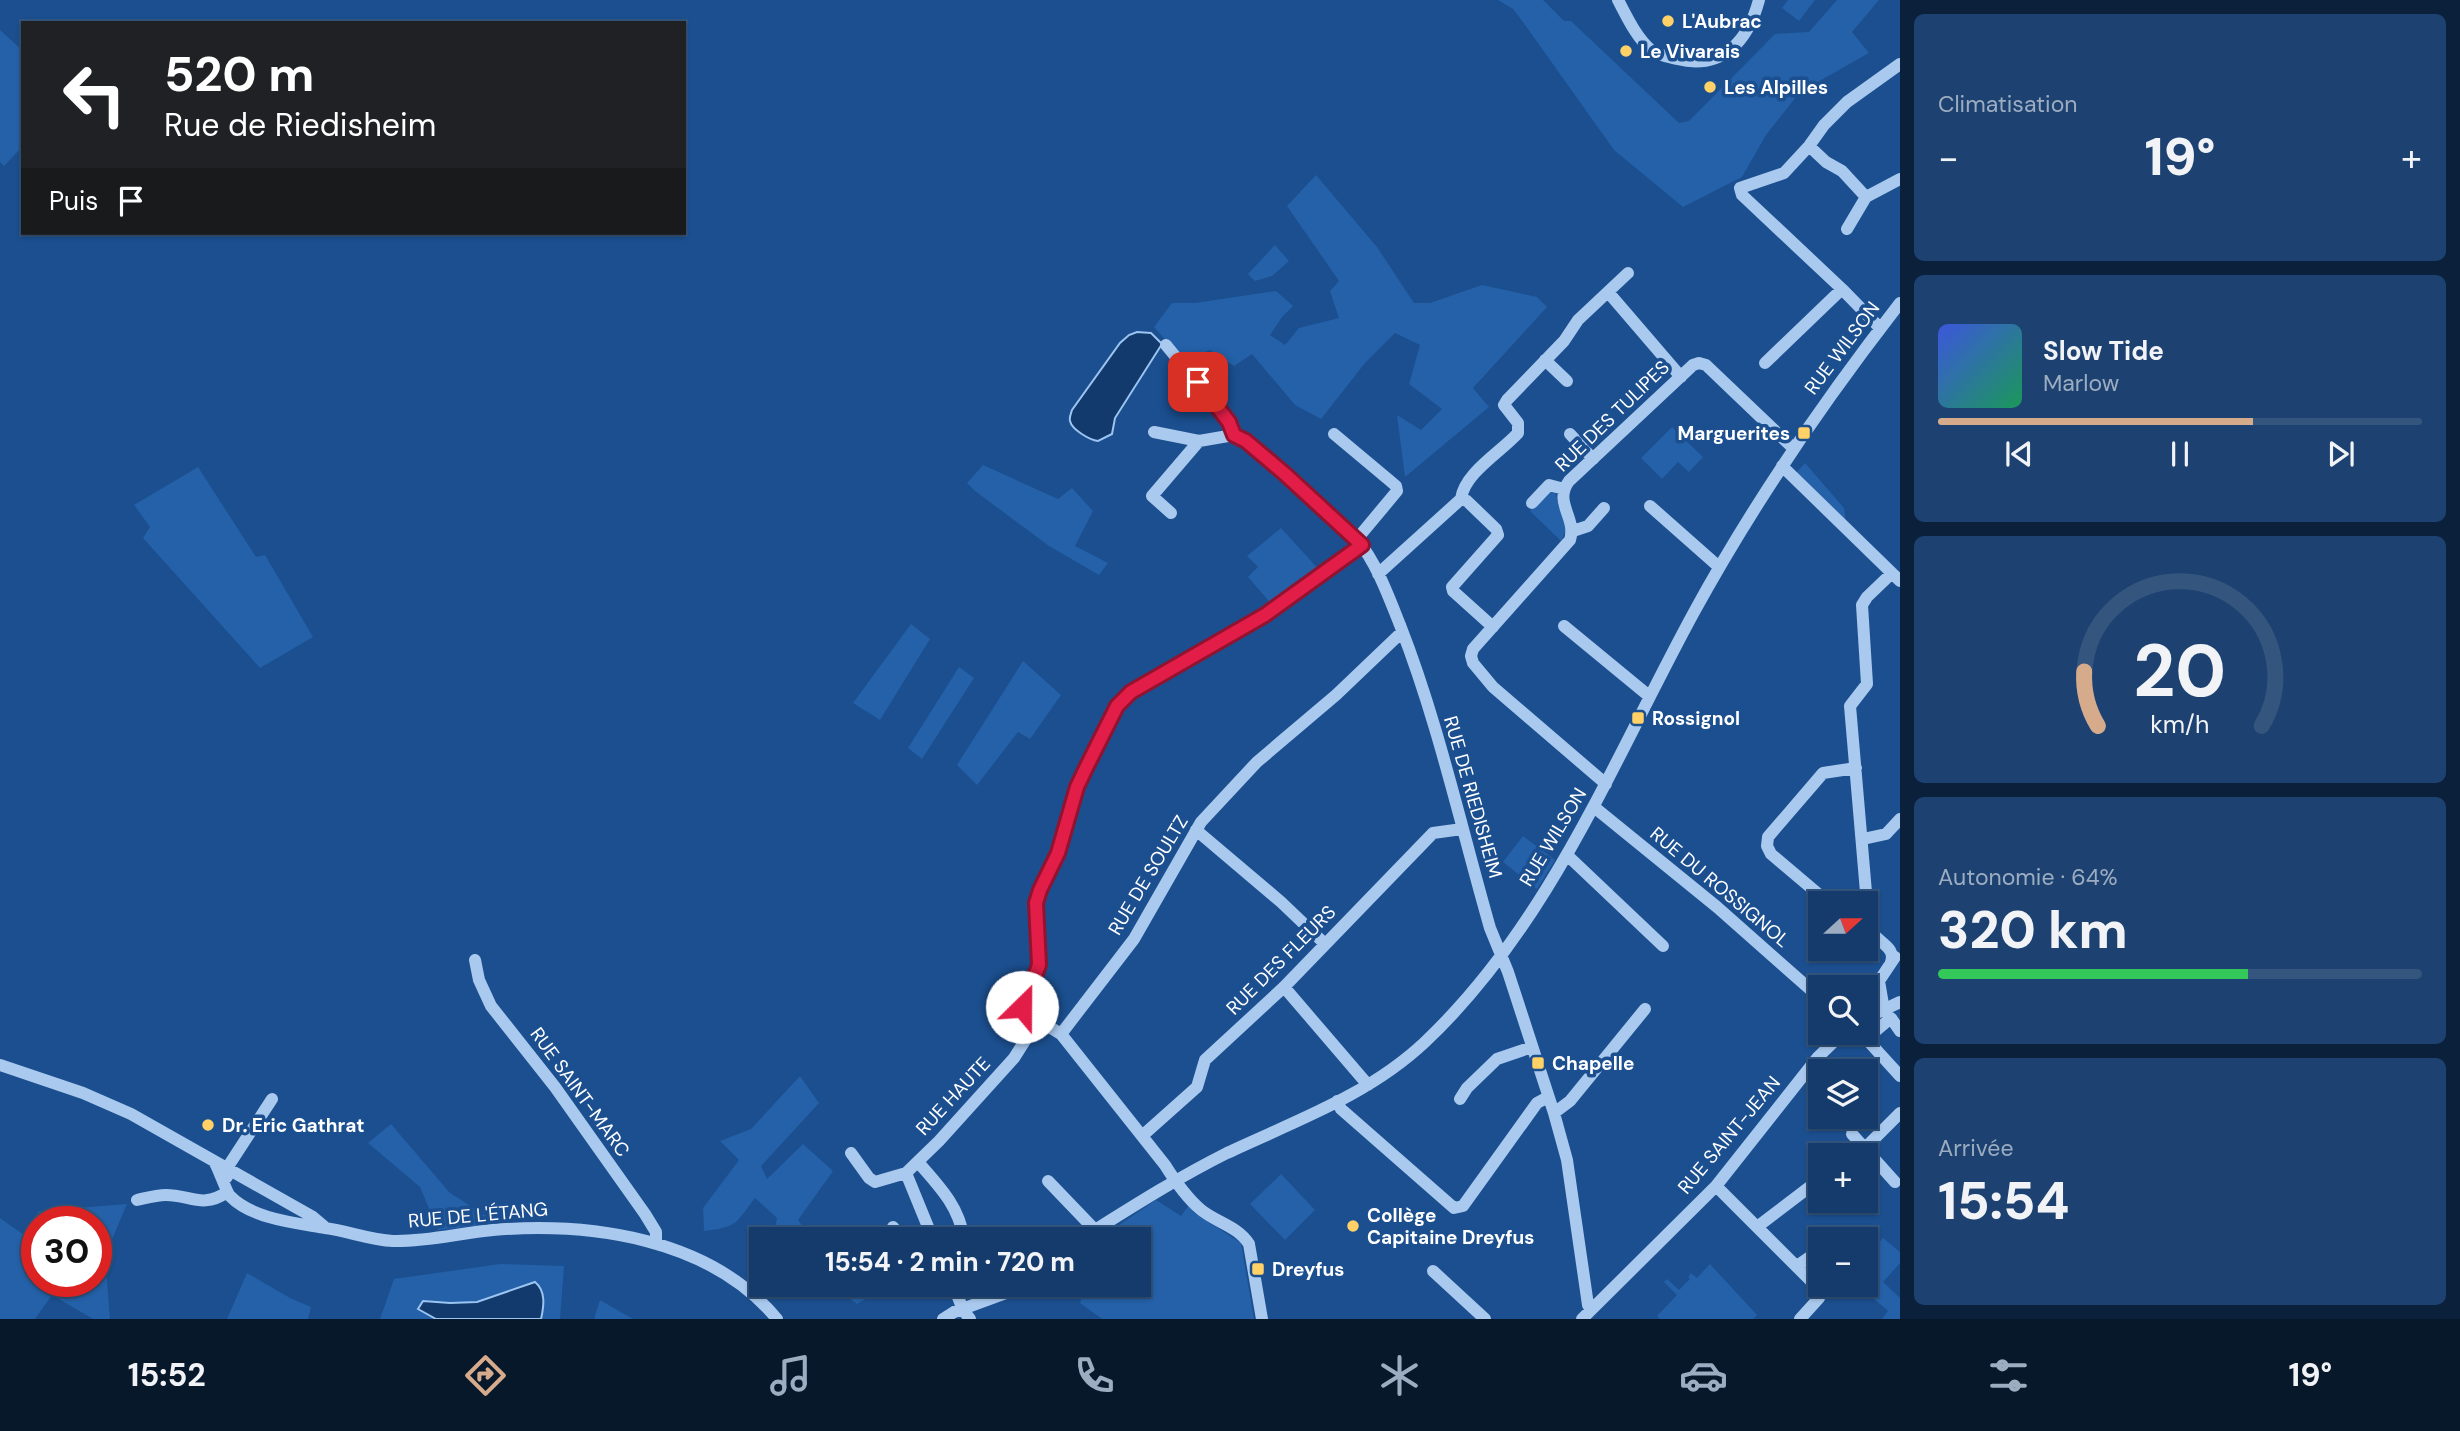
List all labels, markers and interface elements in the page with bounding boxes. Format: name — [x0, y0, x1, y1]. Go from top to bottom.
place label: L'Aubrac — [1682, 9, 1762, 34]
marker: L'Aubrac — [1660, 13, 1676, 29]
place label: Le Vivarais — [1640, 39, 1740, 64]
text: 520 m — [164, 42, 314, 106]
marker: Le Vivarais — [1618, 43, 1634, 59]
icon: left — [49, 49, 140, 140]
place label: Les Alpilles — [1724, 75, 1828, 100]
marker: Les Alpilles — [1702, 79, 1718, 95]
text: Climatisation — [1938, 89, 2077, 119]
text: Rue de Riedisheim — [164, 104, 436, 146]
text: 19° — [2144, 123, 2216, 191]
text: − — [1938, 133, 1959, 183]
text: + — [2401, 133, 2422, 183]
icon: arrive — [112, 182, 150, 220]
text: Puis — [49, 184, 98, 218]
street label: RUE WILSON — [1799, 296, 1885, 400]
text: Slow Tide — [2043, 334, 2164, 368]
pin — [1168, 352, 1228, 412]
street label: RUE DES TULIPES — [1549, 355, 1675, 477]
icon: arrive — [1179, 363, 1217, 401]
text: Marlow — [2043, 368, 2119, 398]
place label: Marguerites — [1678, 421, 1790, 446]
marker: Marguerites — [1796, 425, 1812, 441]
icon: previous — [2000, 435, 2038, 473]
icon: pause — [2161, 435, 2199, 473]
icon: next — [2322, 435, 2360, 473]
text: 20 — [2134, 624, 2226, 719]
place label: Rossignol — [1652, 706, 1740, 731]
text: km/h — [2150, 707, 2210, 740]
marker: Rossignol — [1630, 710, 1646, 726]
street label: RUE DE RIEDISHEIM — [1438, 713, 1508, 881]
street label: RUE WILSON — [1514, 783, 1592, 891]
street label: RUE DE SOULTZ — [1102, 811, 1194, 939]
street label: RUE DU ROSSIGNOL — [1645, 821, 1795, 953]
text: Autonomie · 64% — [1938, 862, 2118, 892]
north arrow — [1808, 891, 1878, 961]
map controls — [1808, 891, 1878, 1297]
text: 320 km — [1938, 896, 2128, 964]
street label: RUE DES FLEURS — [1221, 900, 1341, 1020]
position arrow — [985, 970, 1059, 1044]
button: search — [1808, 975, 1878, 1045]
street label: RUE SAINT-MARC — [525, 1022, 635, 1162]
place label: Chapelle — [1552, 1051, 1634, 1076]
street label: RUE HAUTE — [910, 1052, 996, 1140]
marker: Chapelle — [1530, 1055, 1546, 1071]
button: layers — [1808, 1059, 1878, 1129]
street label: RUE SAINT-JEAN — [1672, 1071, 1786, 1199]
place label: Dr. Eric Gathrat — [222, 1113, 365, 1138]
marker: Dr. Eric Gathrat — [200, 1117, 216, 1133]
text: Arrivée — [1938, 1133, 2014, 1163]
button: + — [1808, 1143, 1878, 1213]
text: 15:54 — [1938, 1167, 2070, 1235]
street label: RUE DE L'ÉTANG — [407, 1196, 549, 1234]
place label: Collège Capitaine Dreyfus — [1367, 1203, 1534, 1250]
speed limit sign: 30 — [21, 1206, 112, 1297]
marker: Collège Capitaine Dreyfus — [1345, 1218, 1361, 1234]
button: − — [1808, 1227, 1878, 1297]
text: 15:54 · 2 min · 720 m — [825, 1245, 1075, 1279]
place label: Dreyfus — [1272, 1257, 1344, 1282]
marker: Dreyfus — [1250, 1261, 1266, 1277]
icon: directions — [461, 1351, 510, 1400]
icon: music — [766, 1351, 815, 1400]
icon: phone — [1070, 1351, 1119, 1400]
icon: climate — [1375, 1351, 1424, 1400]
icon: car — [1679, 1351, 1728, 1400]
icon: filters — [1984, 1351, 2033, 1400]
text: 15:52 — [128, 1354, 206, 1396]
text: 19° — [2289, 1354, 2332, 1396]

